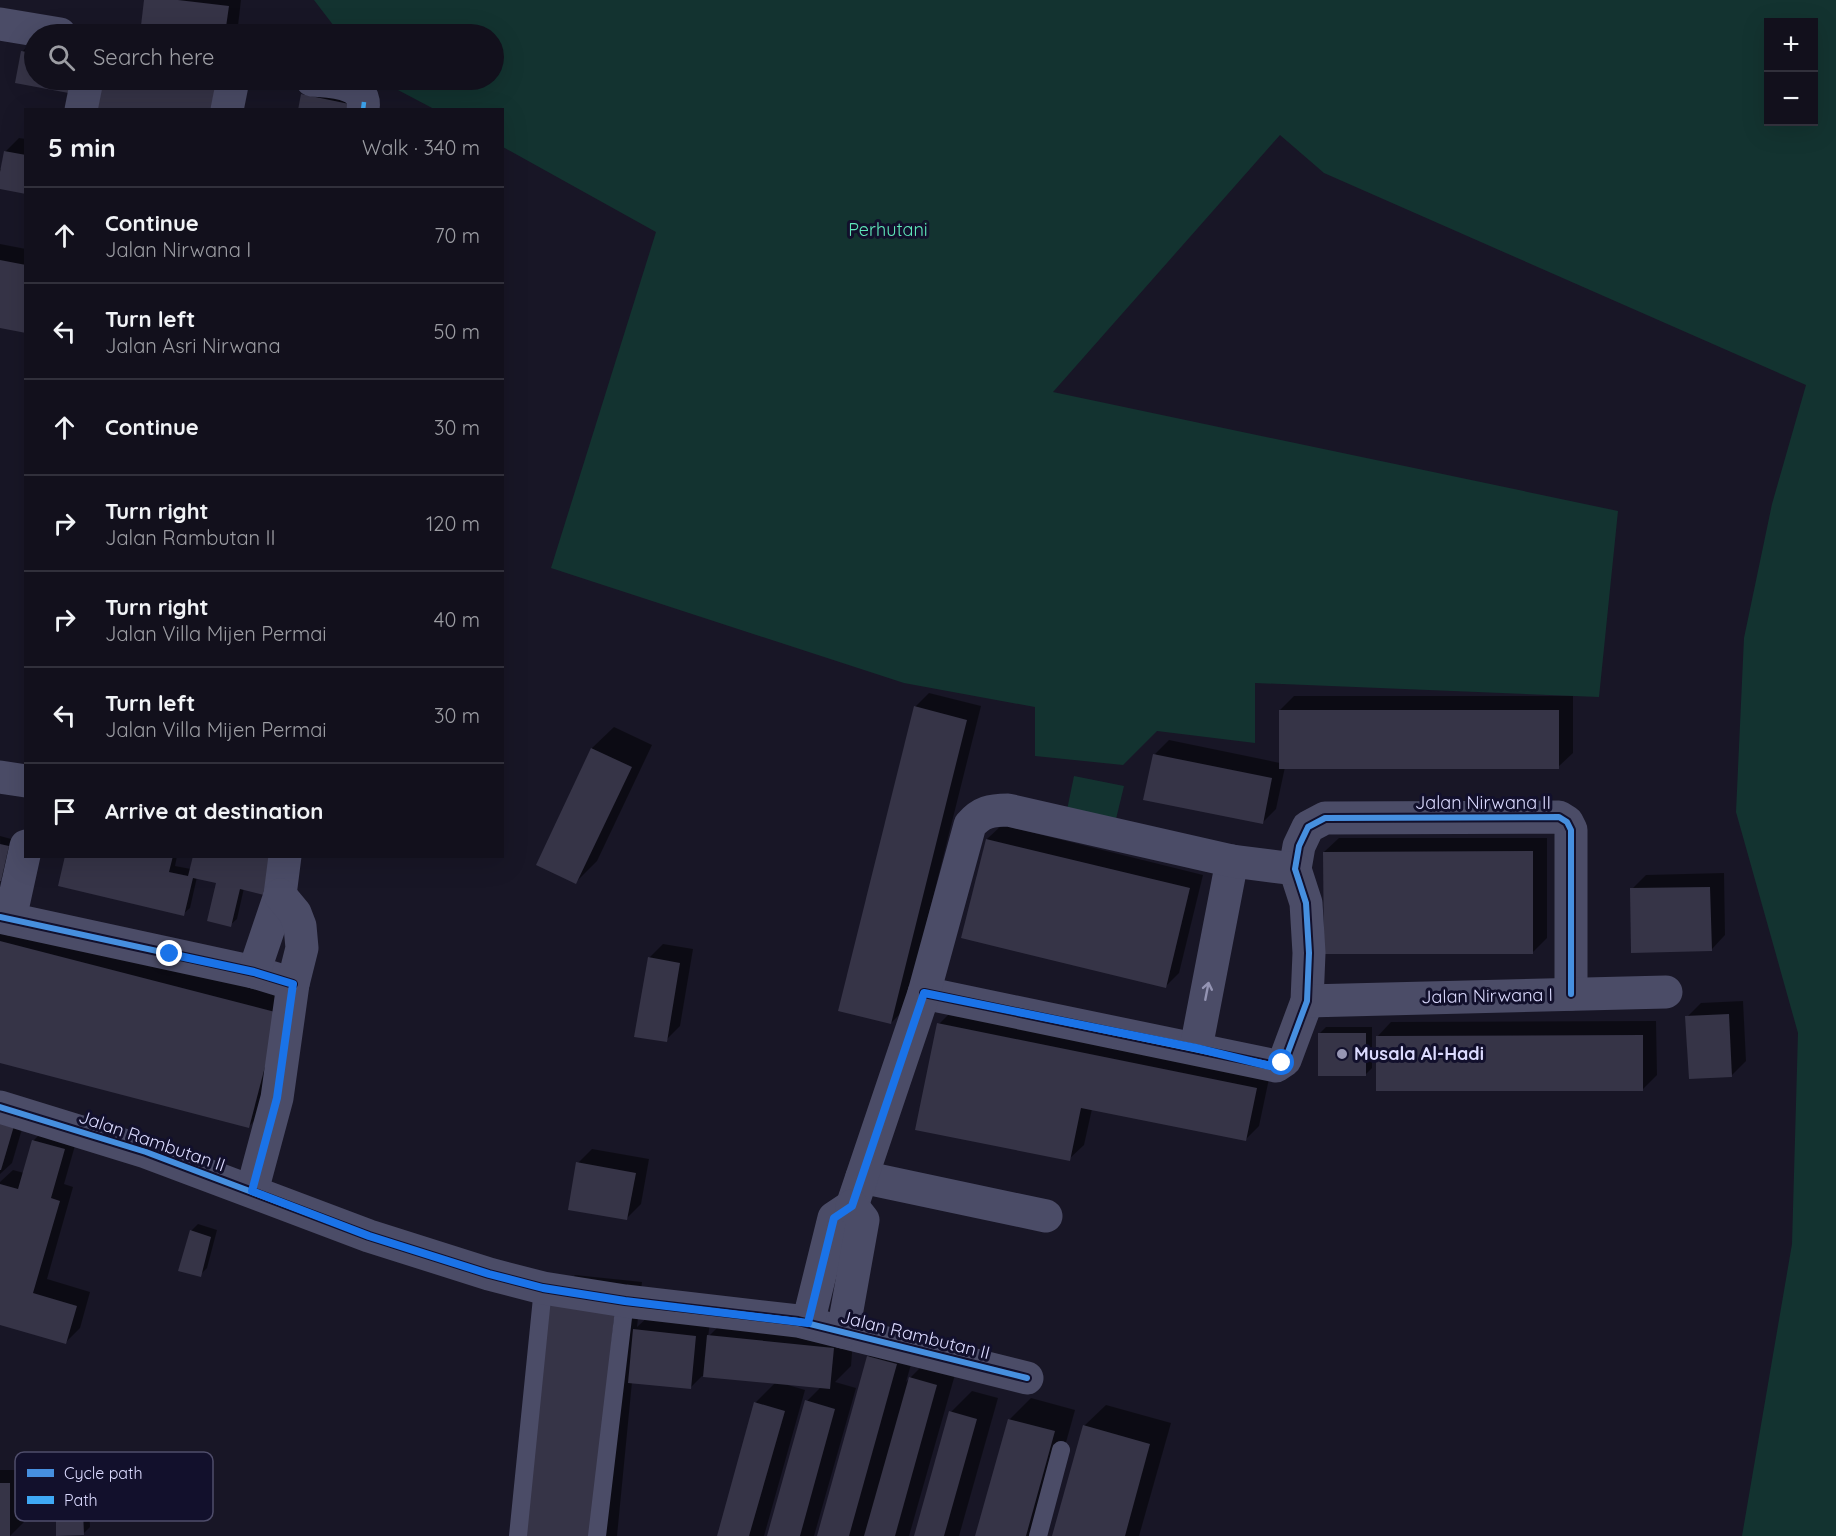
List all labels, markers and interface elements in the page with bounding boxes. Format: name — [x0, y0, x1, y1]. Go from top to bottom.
map controls — [1764, 18, 1818, 126]
button: + — [1764, 18, 1818, 72]
search box — [24, 24, 504, 90]
icon: search — [45, 41, 78, 74]
text: Search here — [93, 43, 214, 71]
button: − — [1764, 72, 1818, 126]
text: 5 min — [48, 131, 116, 164]
text: Walk · 340 m — [362, 135, 480, 160]
text: Continue — [105, 209, 199, 237]
park label: Perhutani — [848, 218, 928, 241]
icon: ahead — [48, 219, 81, 252]
text: 70 m — [434, 223, 480, 248]
text: Jalan Nirwana I — [105, 237, 251, 262]
text: Turn left — [105, 305, 195, 333]
icon: left — [48, 315, 81, 348]
text: 50 m — [434, 319, 480, 344]
text: Jalan Asri Nirwana — [105, 333, 281, 358]
icon: ahead — [48, 411, 81, 444]
text: Continue — [105, 413, 199, 441]
text: 30 m — [434, 415, 480, 440]
text: Turn right — [105, 497, 209, 525]
icon: right — [48, 507, 81, 540]
text: 120 m — [426, 511, 480, 536]
text: Jalan Rambutan II — [105, 525, 276, 550]
text: Turn right — [105, 593, 209, 621]
icon: right — [48, 603, 81, 636]
text: 40 m — [434, 607, 480, 632]
text: Jalan Villa Mijen Permai — [105, 621, 327, 646]
text: Turn left — [105, 689, 195, 717]
icon: left — [48, 699, 81, 732]
text: 30 m — [434, 703, 480, 728]
text: Jalan Villa Mijen Permai — [105, 717, 327, 742]
street label: Jalan Nirwana II — [1415, 791, 1551, 814]
icon: arrive — [48, 795, 81, 828]
text: Arrive at destination — [105, 797, 323, 825]
route end — [156, 940, 182, 966]
one-way arrow — [1202, 981, 1213, 1001]
street label: Jalan Nirwana I — [1421, 983, 1553, 1008]
place label: Musala Al-Hadi — [1354, 1042, 1484, 1065]
marker: Musala Al-Hadi — [1335, 1047, 1349, 1061]
route start — [1268, 1049, 1294, 1075]
street label: Jalan Rambutan II — [76, 1105, 228, 1176]
street label: Jalan Rambutan II — [838, 1305, 992, 1364]
legend — [15, 1452, 213, 1521]
text: Cycle path — [64, 1463, 143, 1483]
text: Path — [64, 1490, 98, 1510]

